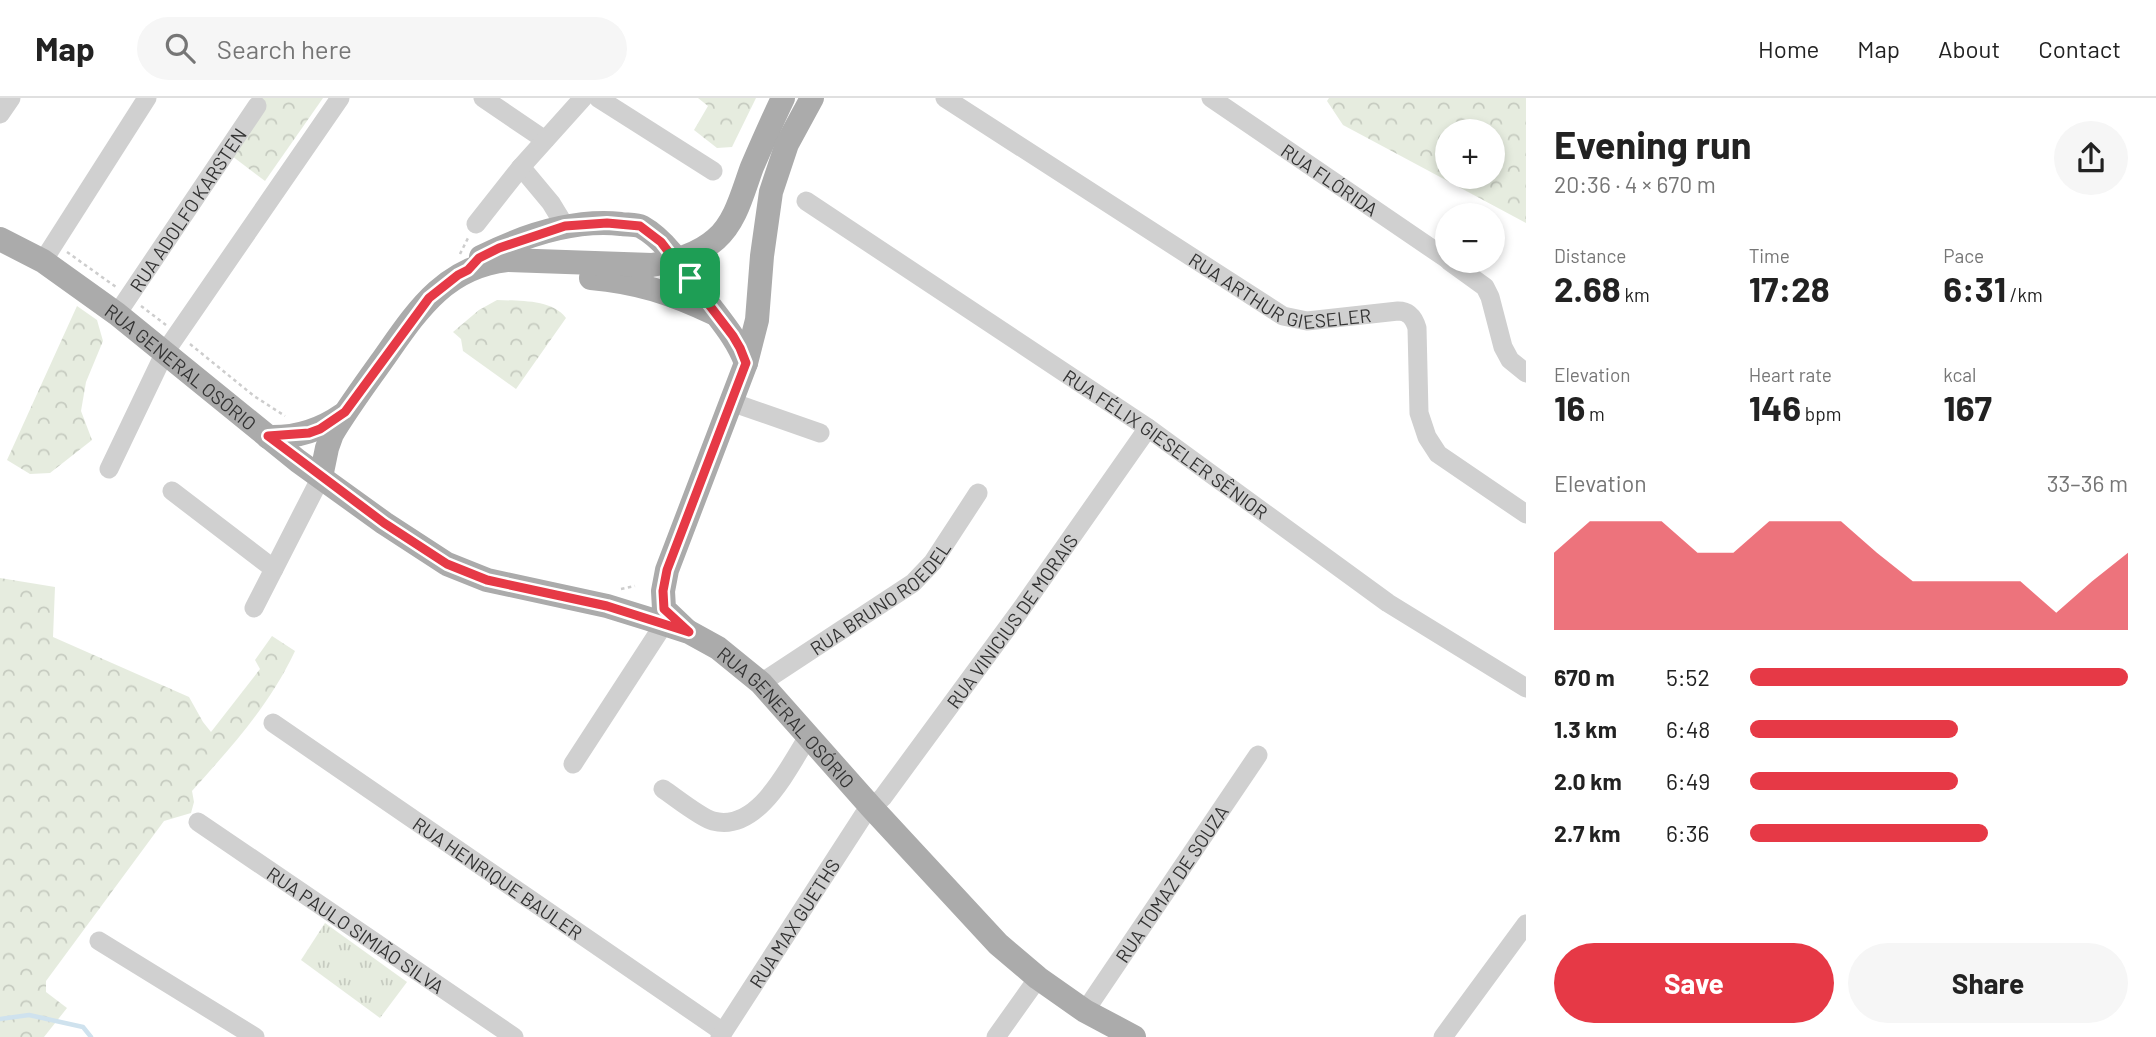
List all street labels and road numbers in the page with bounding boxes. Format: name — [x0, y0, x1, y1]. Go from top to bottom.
street label: RUA ADOLFO KARSTEN — [124, 123, 251, 296]
street label: RUA FLÓRIDA — [1277, 138, 1383, 220]
street label: RUA ARTHUR GIESELER — [1185, 247, 1372, 333]
street label: RUA GENERAL OSÓRIO — [101, 298, 261, 434]
street label: RUA FÉLIX GIESELER SÊNIOR — [1059, 364, 1273, 523]
street label: RUA VINICIUS DE MORAIS — [941, 529, 1082, 712]
street label: RUA BRUNO ROEDEL — [805, 537, 955, 659]
street label: RUA GENERAL OSÓRIO — [713, 641, 860, 792]
street label: RUA TOMAZ DE SOUZA — [1110, 800, 1233, 966]
street label: RUA HENRIQUE BAULER — [409, 811, 587, 944]
street label: RUA MAX GUETHS — [744, 854, 844, 992]
street label: RUA PAULO SIMIÃO SILVA — [263, 861, 449, 998]

